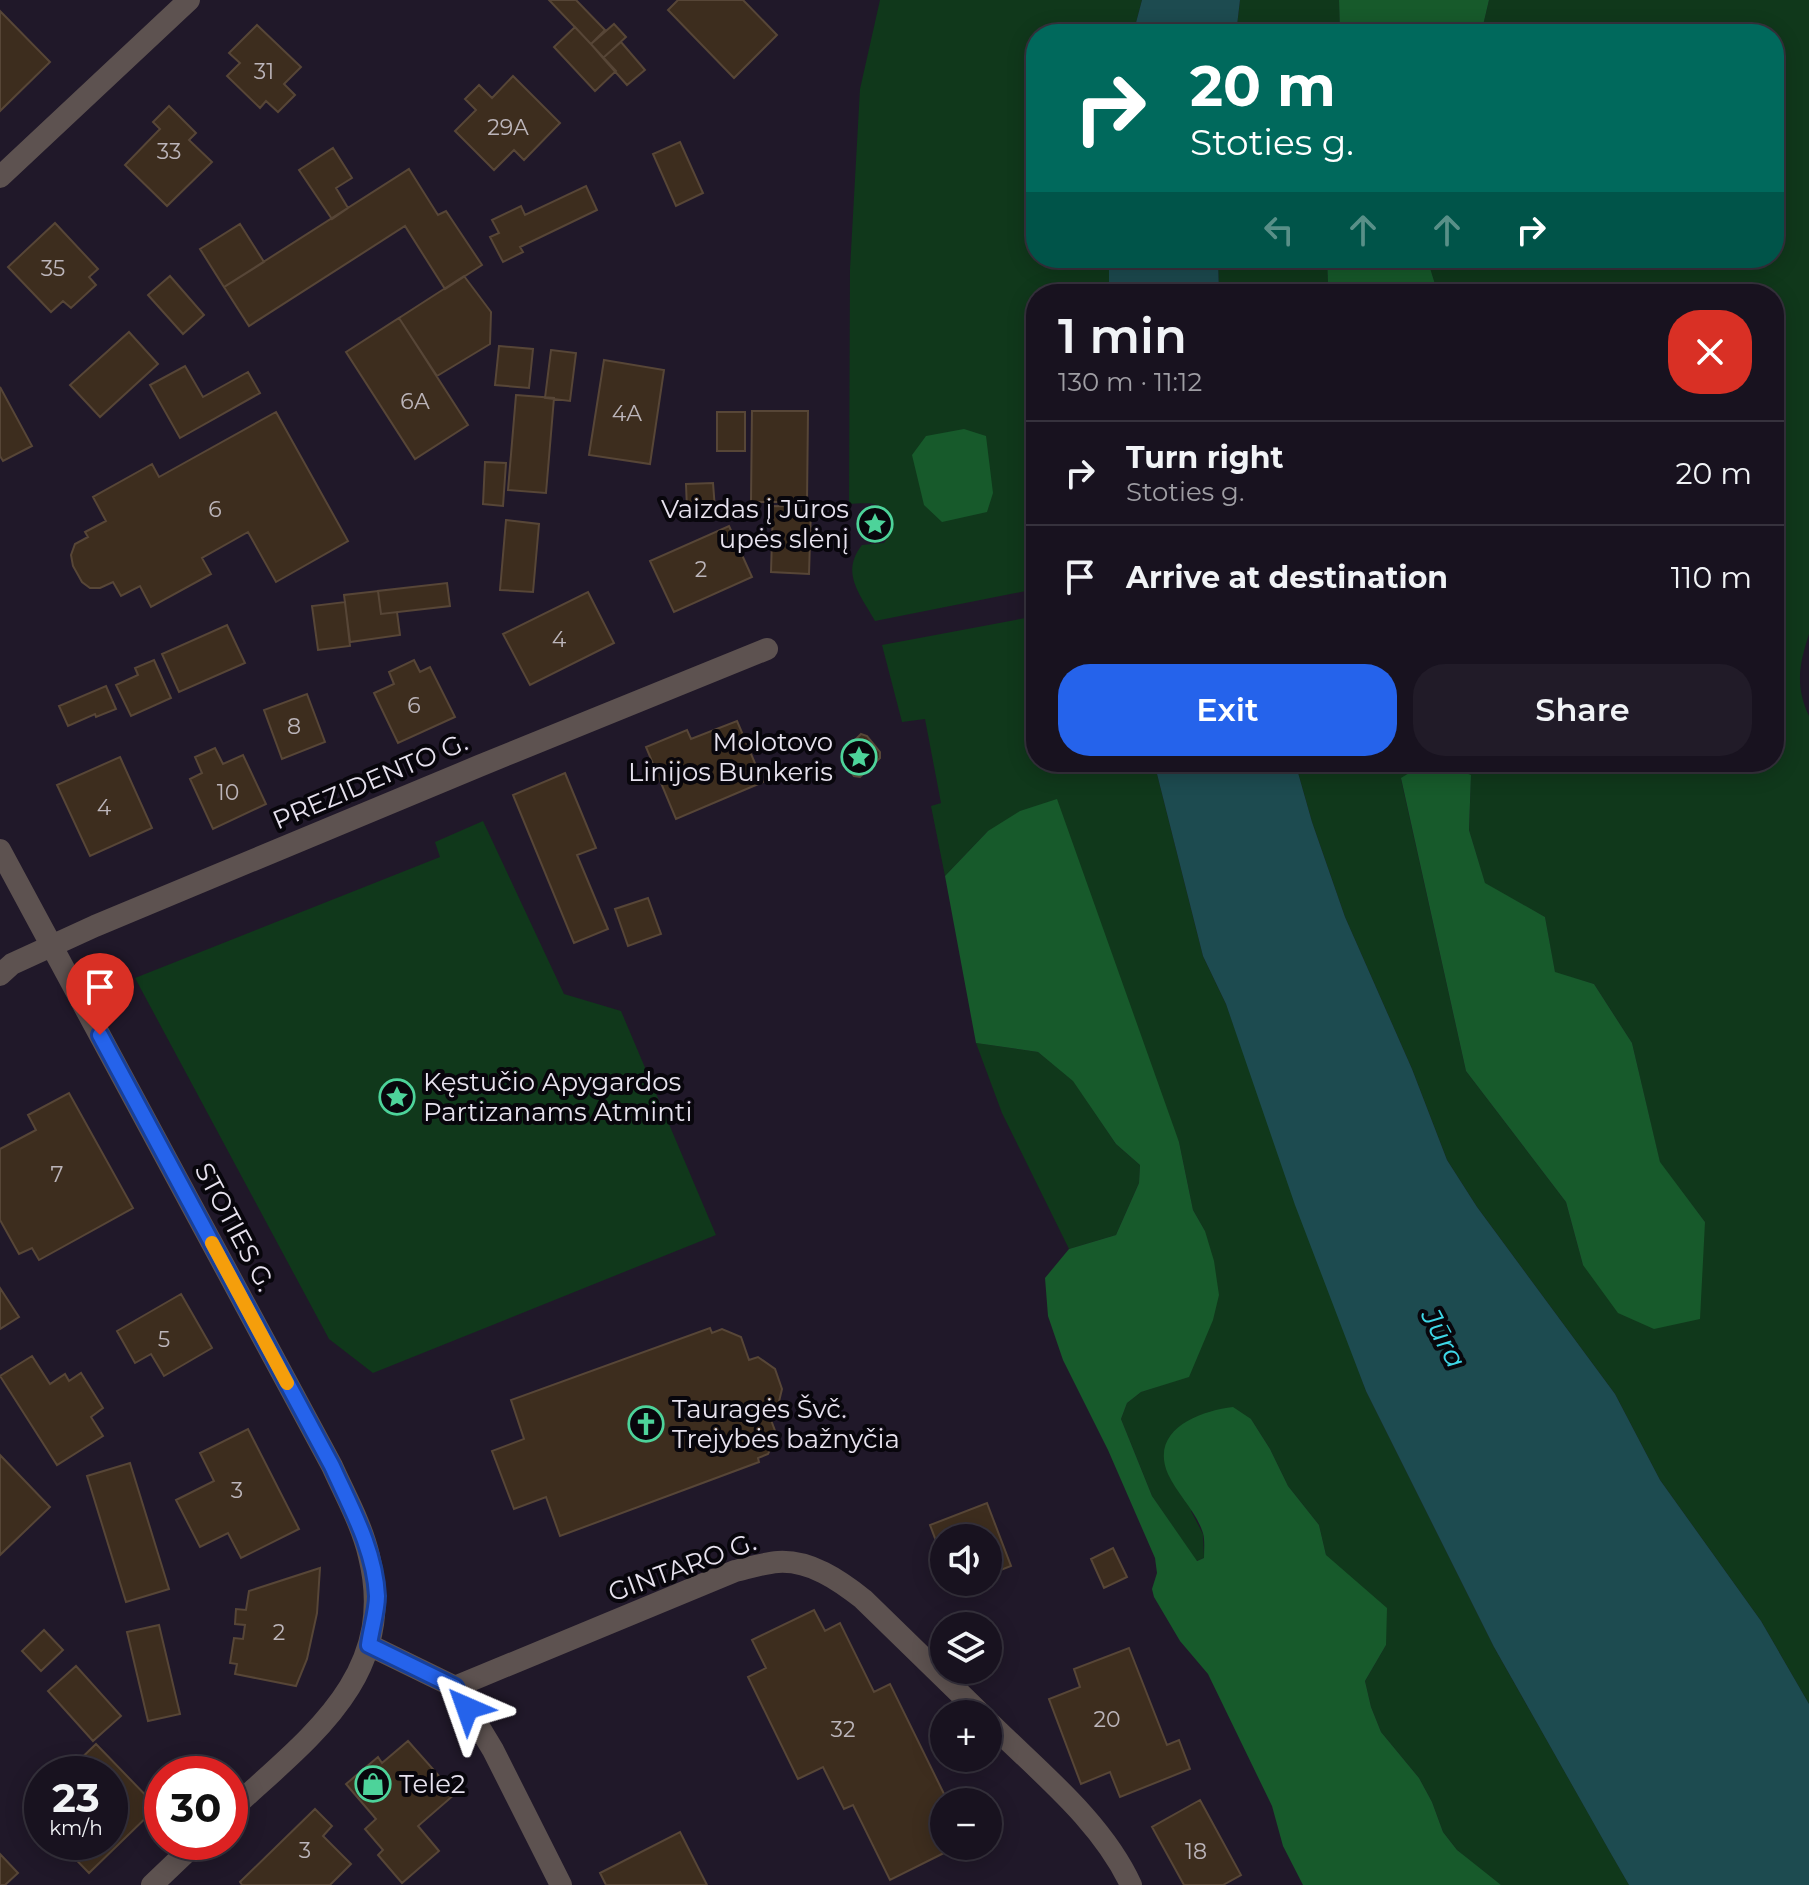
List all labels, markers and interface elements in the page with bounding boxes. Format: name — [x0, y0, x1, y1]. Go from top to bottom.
text: 20 m — [1190, 52, 1336, 120]
icon: right — [1058, 56, 1162, 160]
house number: 31 — [254, 58, 274, 85]
house number: 29A — [487, 114, 529, 141]
text: Stoties g. — [1190, 120, 1354, 164]
house number: 33 — [157, 138, 181, 165]
icon: left — [1257, 208, 1301, 252]
icon: ahead — [1341, 208, 1385, 252]
icon: ahead — [1425, 208, 1469, 252]
icon: right — [1509, 208, 1553, 252]
house number: 35 — [41, 255, 65, 282]
text: 1 min — [1058, 307, 1187, 365]
button: close — [1668, 310, 1752, 394]
text: 130 m · 11:12 — [1058, 366, 1202, 398]
house number: 6A — [400, 388, 430, 415]
house number: 4A — [612, 400, 642, 427]
text: Turn right — [1126, 439, 1283, 476]
icon: right — [1058, 451, 1102, 495]
text: 20 m — [1675, 455, 1752, 492]
text: Stoties g. — [1126, 476, 1244, 508]
place label: Vaizdas į Jūros upės slėnį — [661, 493, 849, 555]
house number: 6 — [208, 496, 222, 523]
place icon: Vaizdas į Jūros upės slėnį — [856, 505, 894, 543]
icon: arrive — [1058, 555, 1102, 599]
house number: 2 — [695, 556, 707, 583]
text: Arrive at destination — [1126, 559, 1448, 596]
text: 110 m — [1671, 559, 1752, 596]
house number: 4 — [552, 626, 567, 653]
button: Exit — [1058, 664, 1397, 756]
button: Share — [1413, 664, 1752, 756]
house number: 6 — [407, 692, 421, 719]
house number: 8 — [287, 713, 301, 740]
street label: PREZIDENTO G. — [268, 726, 472, 836]
place label: Molotovo Linijos Bunkeris — [628, 726, 833, 788]
place icon: Molotovo Linijos Bunkeris — [840, 738, 878, 776]
house number: 10 — [217, 779, 239, 806]
house number: 4 — [97, 794, 112, 821]
pin — [66, 953, 134, 1035]
icon: arrive — [78, 965, 122, 1009]
place label: Kęstučio Apygardos Partizanams Atminti — [423, 1066, 692, 1128]
place icon: Kęstučio Apygardos Partizanams Atminti — [378, 1078, 416, 1116]
street label: STOTIES G. — [188, 1157, 282, 1297]
house number: 7 — [51, 1161, 64, 1188]
water label: Jūra — [1413, 1301, 1474, 1374]
house number: 5 — [158, 1326, 170, 1353]
place label: Tauragės Švč. Trejybės bažnyčia — [672, 1393, 900, 1455]
church icon: Tauragės Švč. Trejybės bažnyčia — [627, 1405, 665, 1443]
house number: 3 — [231, 1477, 243, 1504]
map controls — [930, 1524, 1002, 1860]
button: sound — [930, 1524, 1002, 1596]
street label: GINTARO G. — [604, 1525, 760, 1609]
button: layers — [930, 1612, 1002, 1684]
house number: 2 — [273, 1619, 285, 1646]
position arrow — [425, 1666, 509, 1750]
button: + — [930, 1700, 1002, 1772]
house number: 20 — [1093, 1706, 1121, 1733]
house number: 32 — [831, 1716, 855, 1743]
speed limit sign: 30 — [144, 1756, 248, 1860]
shop icon: Tele2 — [354, 1765, 392, 1803]
place label: Tele2 — [399, 1768, 465, 1800]
text: 23 — [52, 1773, 100, 1822]
button: − — [930, 1788, 1002, 1860]
text: km/h — [49, 1816, 103, 1840]
house number: 3 — [299, 1837, 311, 1864]
house number: 18 — [1185, 1838, 1207, 1865]

